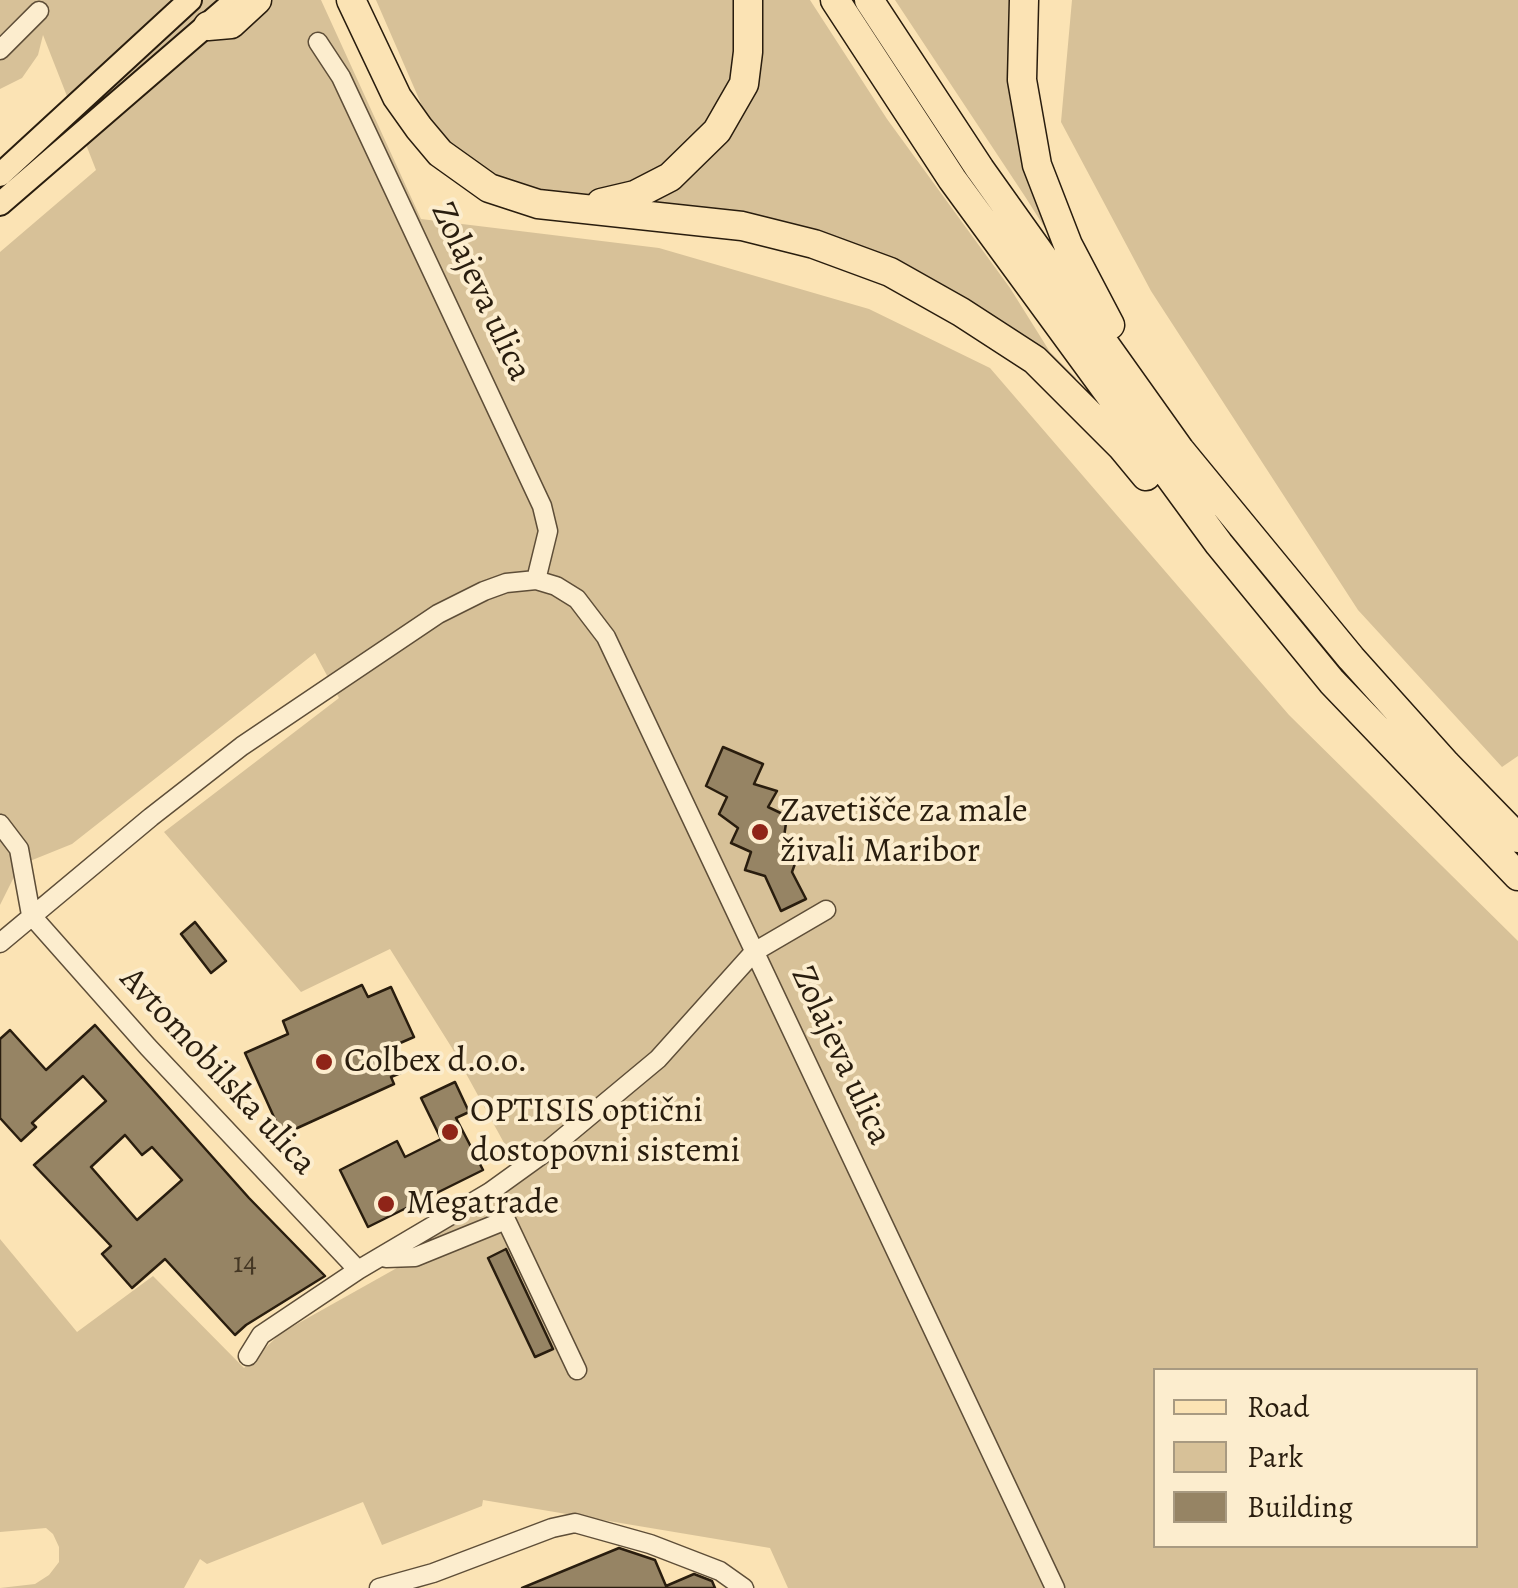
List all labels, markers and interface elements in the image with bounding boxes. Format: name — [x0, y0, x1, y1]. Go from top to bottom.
street label: Zolajeva ulica — [420, 196, 540, 388]
place label: Zavetišče za male živali Maribor — [780, 791, 1028, 873]
marker: Zavetišče za male živali Maribor — [749, 821, 771, 843]
street label: Avtomobilska ulica — [110, 959, 324, 1185]
street label: Zolajeva ulica — [780, 960, 900, 1152]
place label: Colbex d.o.o. — [344, 1041, 528, 1083]
marker: Colbex d.o.o. — [313, 1051, 335, 1073]
place label: OPTISIS optični dostopovni sistemi — [470, 1091, 740, 1173]
marker: OPTISIS optični dostopovni sistemi — [439, 1121, 461, 1143]
place label: Megatrade — [406, 1183, 559, 1225]
marker: Megatrade — [375, 1193, 397, 1215]
house number: 14 — [233, 1247, 257, 1283]
legend — [1153, 1368, 1478, 1548]
text: Road — [1247, 1387, 1309, 1427]
text: Park — [1247, 1437, 1303, 1477]
text: Building — [1247, 1487, 1353, 1527]

